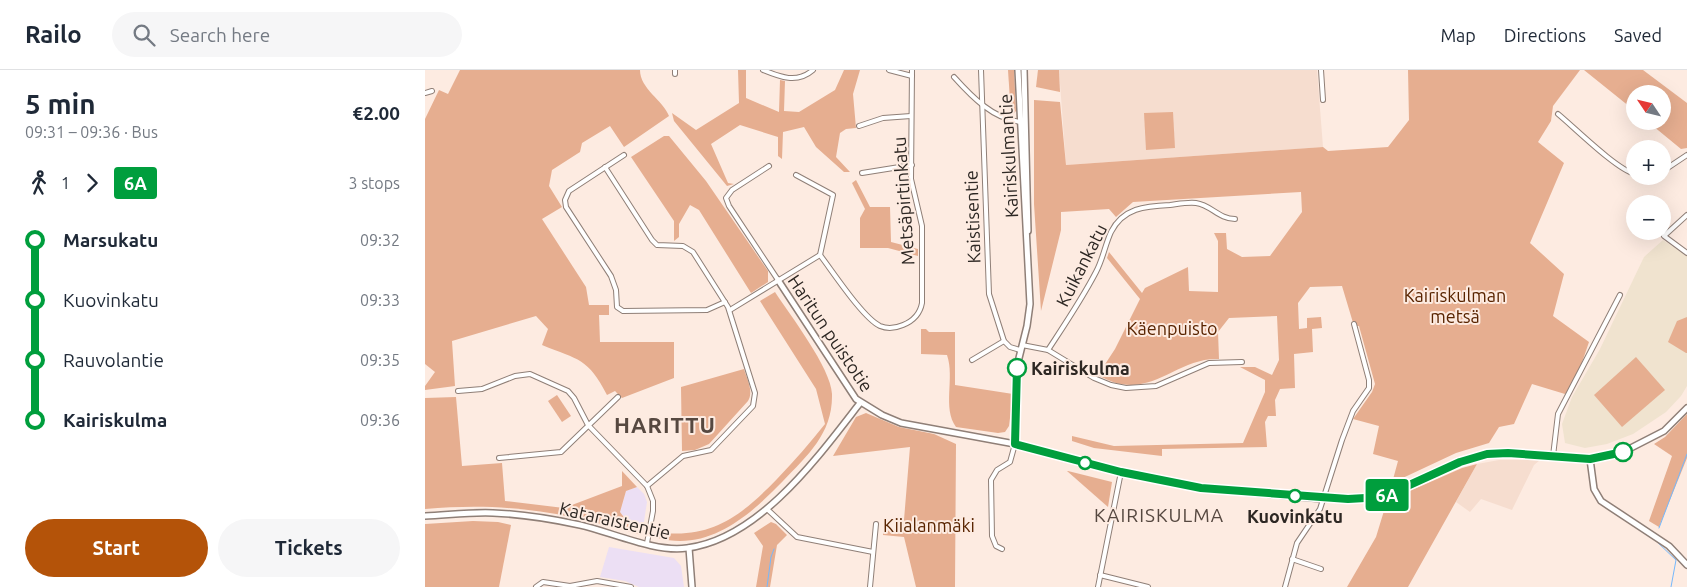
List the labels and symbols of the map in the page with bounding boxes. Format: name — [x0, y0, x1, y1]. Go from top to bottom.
north arrow — [1626, 85, 1671, 130]
street label: Kairiskulmantie — [995, 94, 1021, 218]
street label: Metsäpirtinkatu — [889, 136, 917, 266]
street label: Kaistisentie — [960, 170, 984, 264]
street label: Kuikankatu — [1052, 220, 1110, 310]
street label: Haritun puistotie — [784, 271, 878, 395]
park label: Kairiskulman metsä — [1404, 285, 1506, 326]
park label: Käenpuisto — [1127, 318, 1217, 338]
marker: Kairiskulma — [1007, 358, 1027, 378]
place label: Kairiskulma — [1031, 358, 1130, 378]
district label: HARITTU — [614, 412, 716, 437]
unlabelled marker — [1613, 442, 1633, 462]
unlabelled marker — [1078, 456, 1092, 470]
line badge: 6A — [1365, 479, 1409, 511]
marker: Kuovinkatu — [1288, 489, 1302, 503]
street label: Kataraistentie — [558, 498, 672, 542]
district label: KAIRISKULMA — [1094, 504, 1224, 526]
place label: Kuovinkatu — [1247, 506, 1343, 526]
park label: Kiialanmäki — [883, 515, 975, 535]

